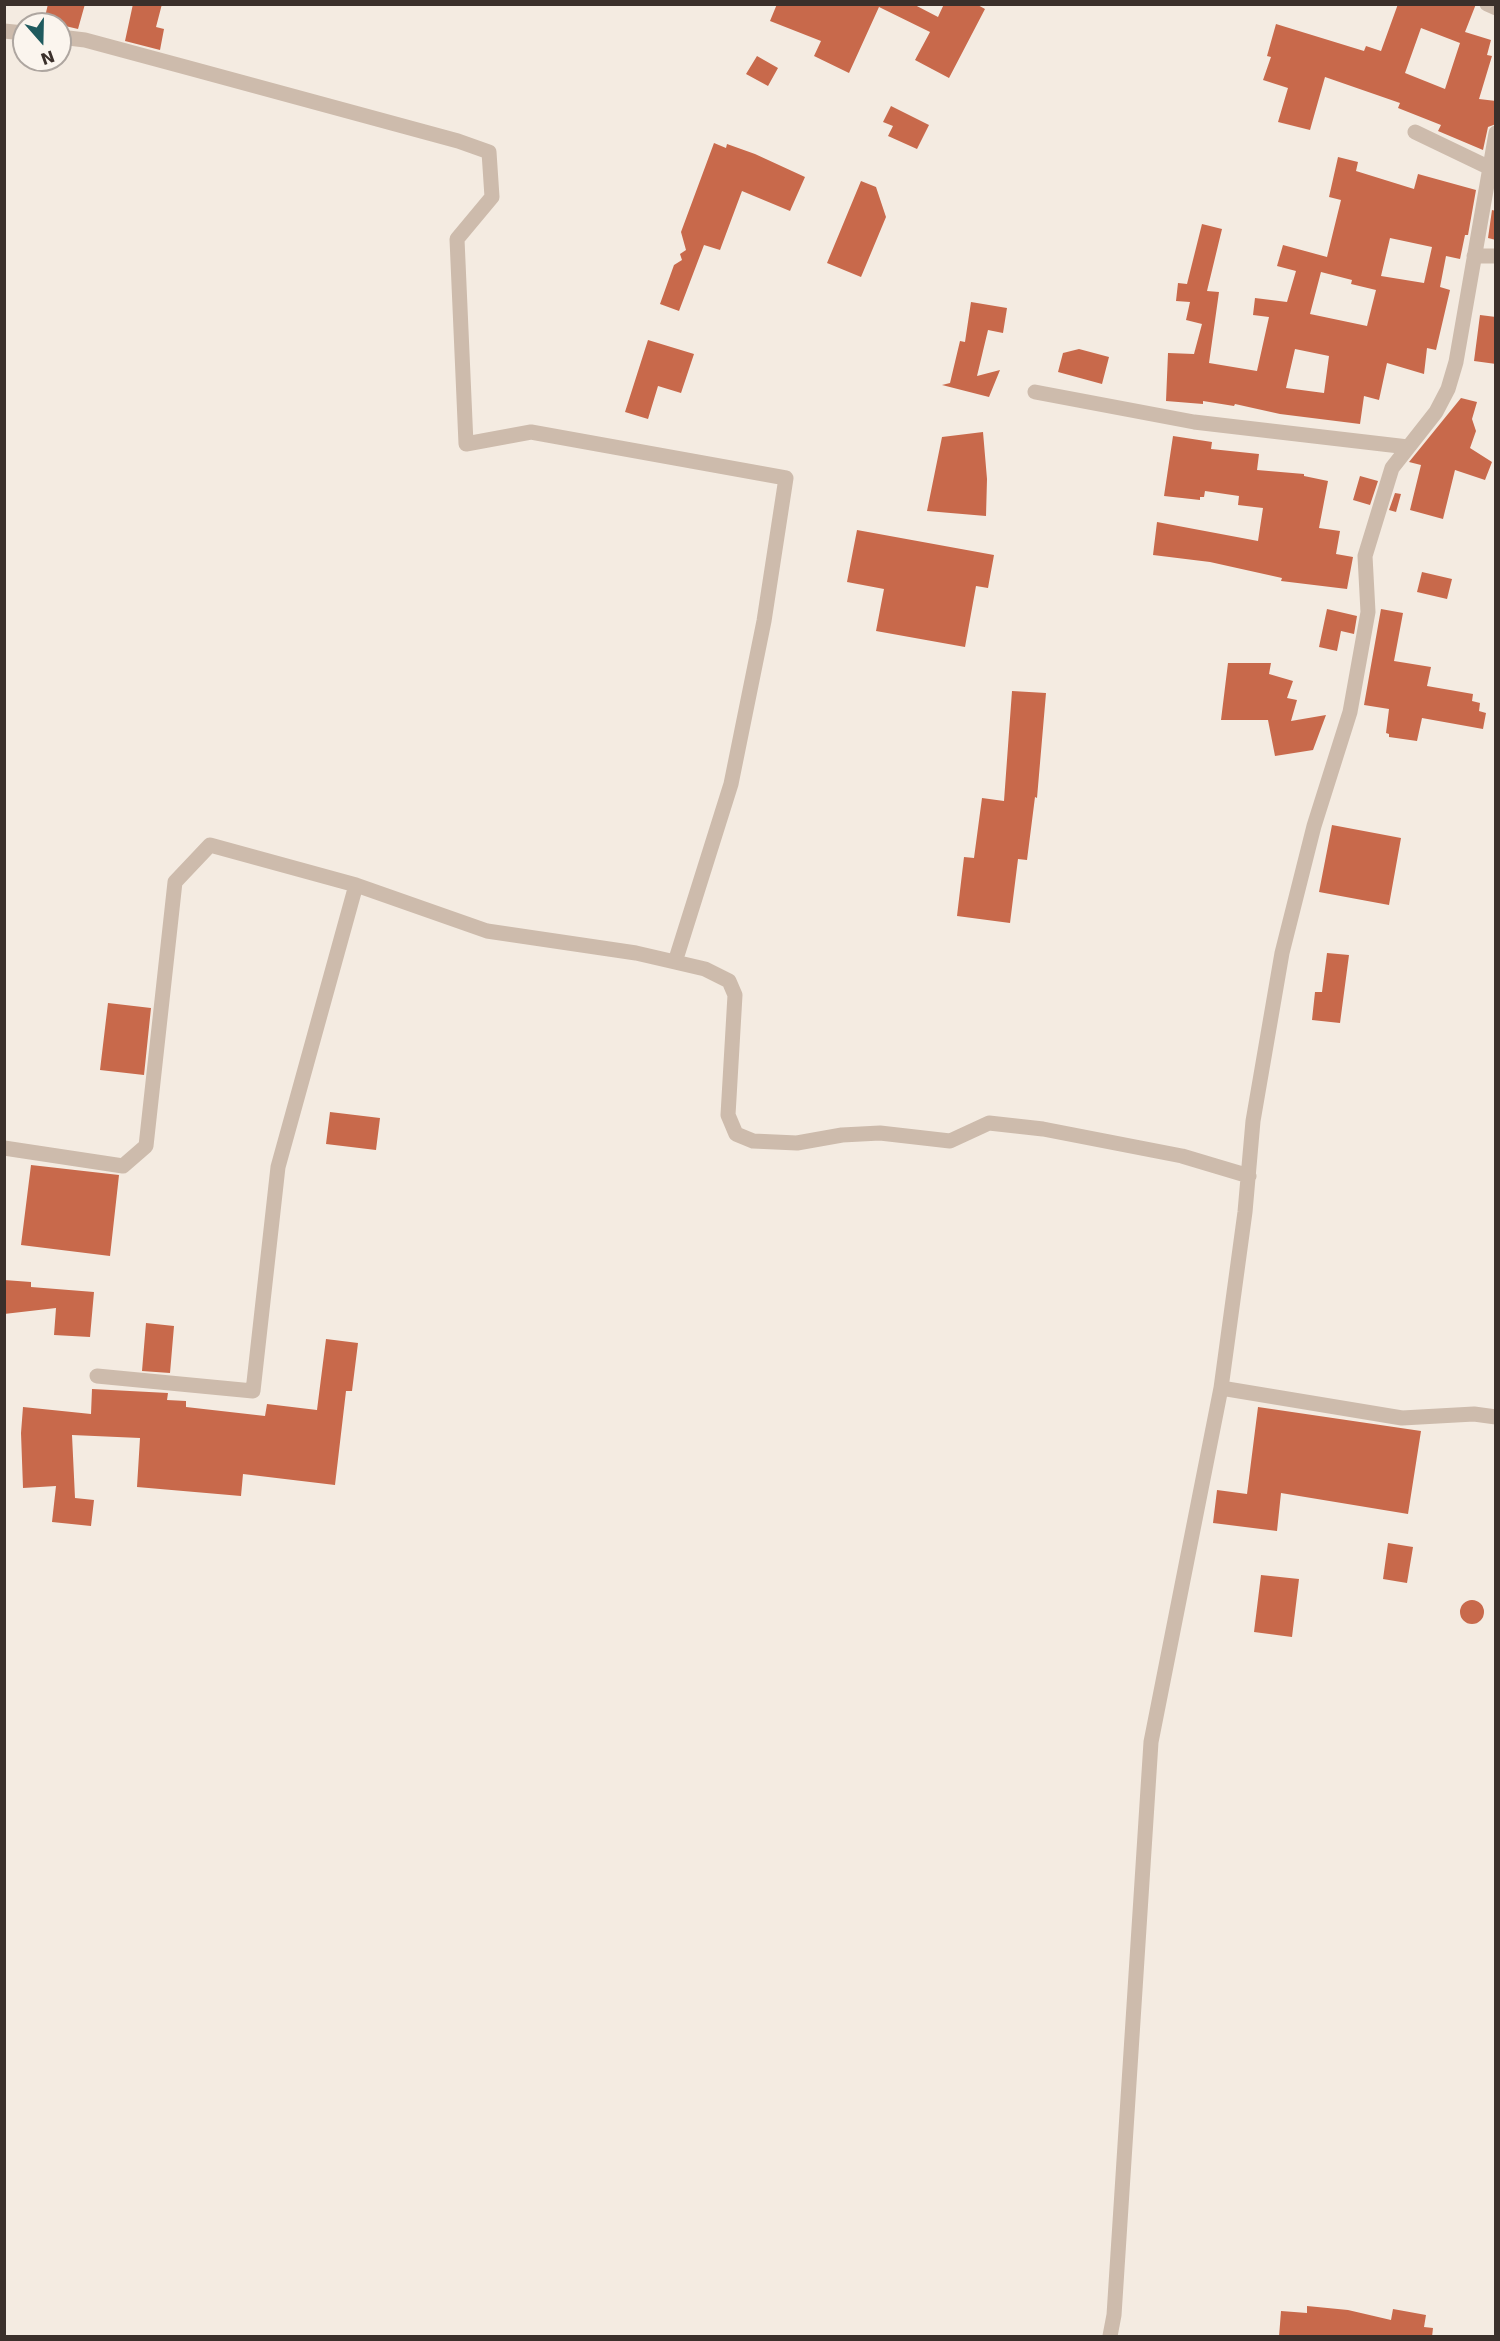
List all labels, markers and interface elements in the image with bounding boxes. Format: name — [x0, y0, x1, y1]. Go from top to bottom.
north arrow — [12, 12, 72, 72]
text: N — [38, 46, 57, 69]

